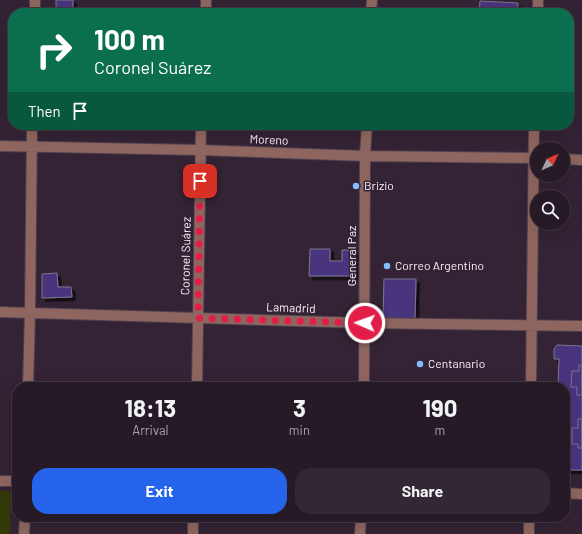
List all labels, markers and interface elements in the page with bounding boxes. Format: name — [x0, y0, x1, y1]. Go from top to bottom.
text: 100 m — [94, 22, 165, 56]
icon: right — [28, 24, 80, 76]
text: Coronel Suárez — [94, 56, 211, 78]
icon: arrive — [69, 100, 91, 122]
text: Then — [28, 102, 61, 120]
street label: Moreno — [249, 131, 289, 147]
north arrow — [530, 142, 570, 182]
map controls — [530, 142, 570, 230]
pin — [183, 164, 217, 198]
icon: arrive — [189, 170, 211, 192]
place label: Brizio — [364, 178, 394, 192]
marker: Brizio — [351, 181, 361, 191]
button: search — [530, 190, 570, 230]
street label: Coronel Suárez — [177, 217, 193, 295]
street label: General Paz — [344, 226, 358, 286]
place label: Correo Argentino — [395, 258, 484, 272]
marker: Correo Argentino — [382, 261, 392, 271]
street label: Lamadrid — [266, 299, 316, 315]
position arrow — [344, 302, 386, 344]
place label: Centanario — [428, 356, 485, 370]
marker: Centanario — [415, 359, 425, 369]
text: 18:13 — [125, 393, 176, 422]
text: 3 — [293, 393, 306, 422]
text: 190 — [422, 393, 457, 422]
text: Arrival — [132, 422, 169, 438]
text: min — [289, 422, 310, 438]
text: m — [435, 422, 445, 438]
button: Exit — [32, 468, 287, 514]
button: Share — [295, 468, 550, 514]

